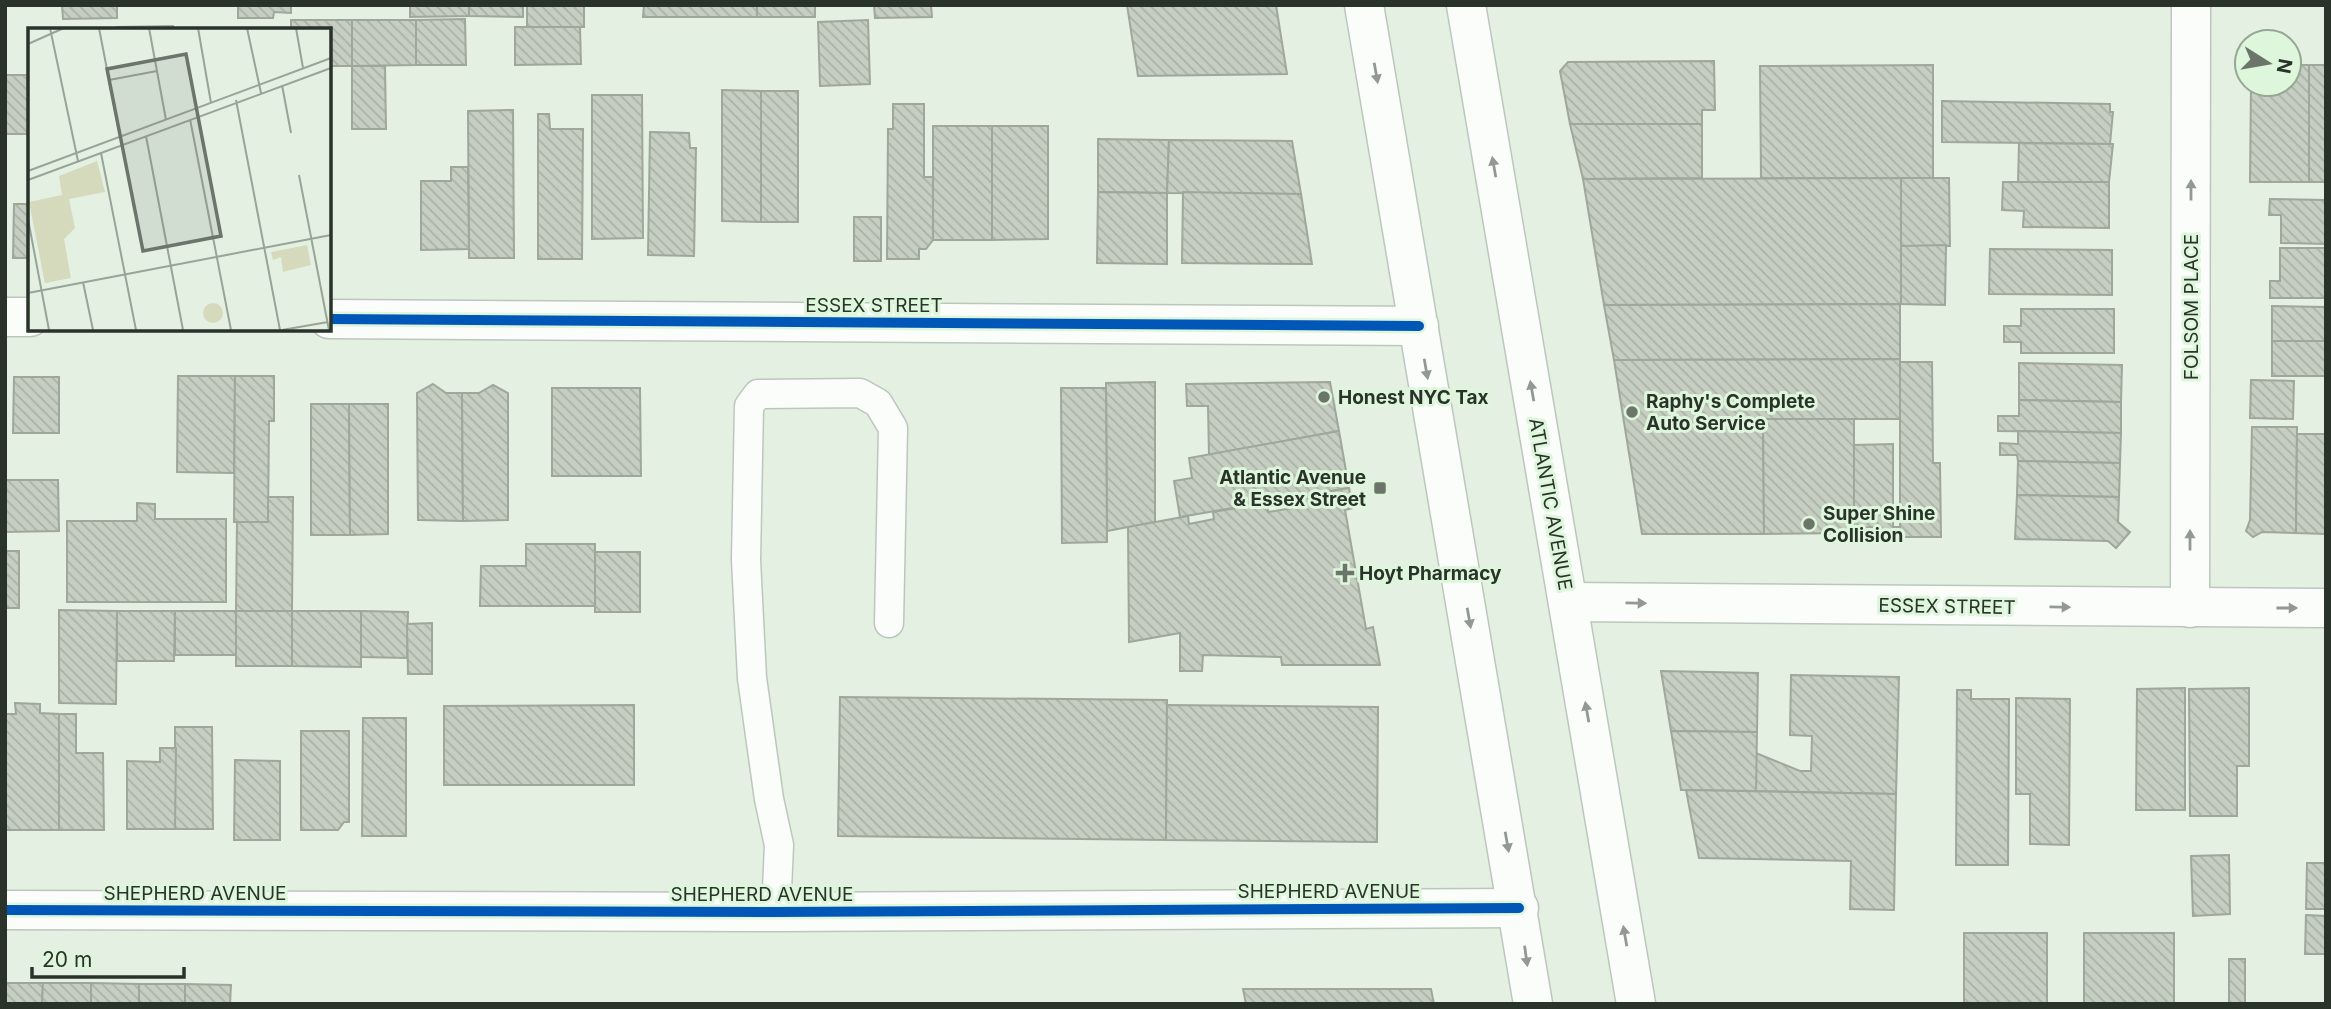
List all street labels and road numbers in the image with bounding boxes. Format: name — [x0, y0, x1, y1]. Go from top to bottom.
street label: FOLSOM PLACE — [2180, 234, 2203, 380]
street label: ESSEX STREET — [805, 294, 943, 317]
street label: ATLANTIC AVENUE — [1524, 416, 1577, 592]
street label: ESSEX STREET — [1878, 594, 2016, 619]
street label: SHEPHERD AVENUE — [1238, 880, 1420, 903]
street label: SHEPHERD AVENUE — [104, 882, 286, 905]
street label: SHEPHERD AVENUE — [671, 883, 853, 906]

